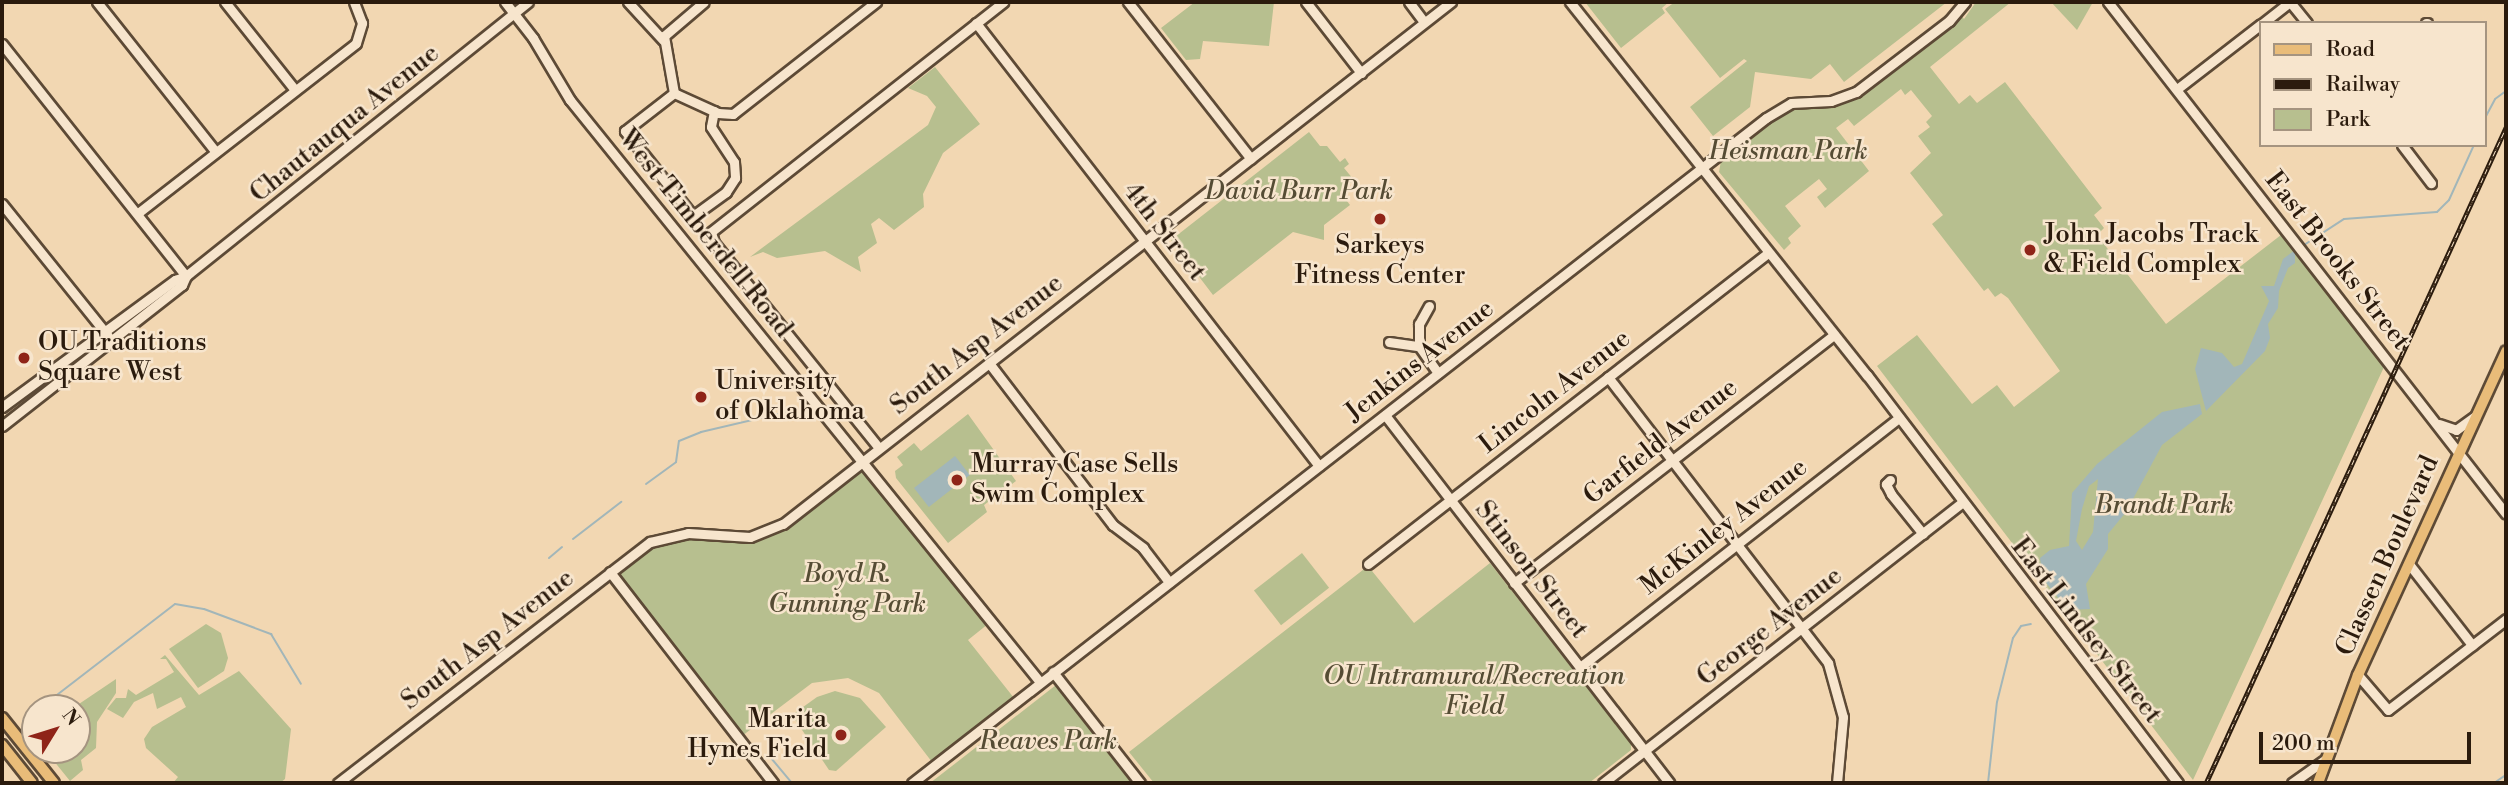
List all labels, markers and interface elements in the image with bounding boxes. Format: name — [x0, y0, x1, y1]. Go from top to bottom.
legend — [2260, 21, 2487, 147]
text: Road — [2326, 37, 2375, 63]
street label: Chautauqua Avenue — [244, 38, 446, 210]
text: Railway — [2326, 72, 2400, 98]
text: Park — [2326, 107, 2370, 133]
street label: West Timberdell Road — [612, 124, 798, 344]
park label: Heisman Park — [1708, 136, 1868, 168]
street label: East Brooks Street — [2258, 166, 2416, 356]
park label: David Burr Park — [1205, 176, 1393, 208]
street label: 4th Street — [1116, 177, 1212, 287]
marker: Sarkeys Fitness Center — [1372, 211, 1388, 227]
place label: John Jacobs Track & Field Complex — [2044, 219, 2258, 280]
place label: Sarkeys Fitness Center — [1295, 230, 1465, 292]
marker: John Jacobs Track & Field Complex — [2022, 242, 2038, 258]
street label: South Asp Avenue — [885, 268, 1069, 422]
street label: Jenkins Avenue — [1340, 293, 1500, 429]
street label: Lincoln Avenue — [1473, 323, 1637, 461]
place label: OU Traditions Square West — [38, 327, 207, 388]
marker: OU Traditions Square West — [16, 350, 32, 366]
place label: University of Oklahoma — [715, 366, 865, 428]
street label: Garfield Avenue — [1578, 372, 1744, 512]
marker: University of Oklahoma — [693, 389, 709, 405]
place label: Murray Case Sells Swim Complex — [971, 449, 1178, 510]
street label: Classen Boulevard — [2330, 451, 2446, 661]
street label: McKinley Avenue — [1634, 452, 1814, 602]
marker: Murray Case Sells Swim Complex — [949, 472, 965, 488]
park label: Brandt Park — [2095, 490, 2233, 522]
street label: Stinson Street — [1468, 495, 1594, 645]
street label: East Lindsey Street — [2004, 532, 2168, 730]
park label: Boyd R. Gunning Park — [768, 559, 926, 620]
street label: George Avenue — [1691, 561, 1849, 693]
street label: South Asp Avenue — [396, 563, 580, 717]
park label: OU Intramural/Recreation Field — [1323, 661, 1625, 722]
north arrow — [21, 694, 91, 764]
text: N — [57, 704, 85, 731]
place label: Marita Hynes Field — [688, 704, 827, 766]
scale bar — [2263, 718, 2475, 762]
park label: Reaves Park — [979, 726, 1117, 758]
marker: Marita Hynes Field — [833, 727, 849, 743]
text: 200 m — [2272, 731, 2335, 757]

